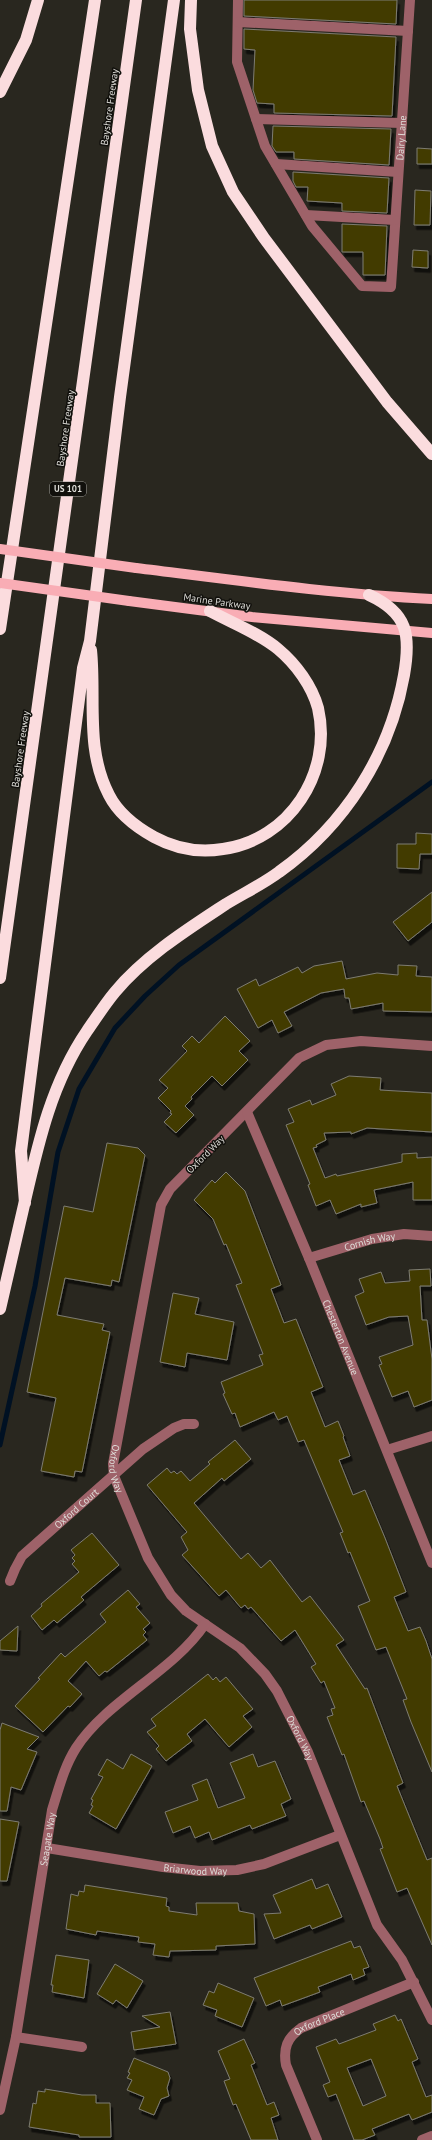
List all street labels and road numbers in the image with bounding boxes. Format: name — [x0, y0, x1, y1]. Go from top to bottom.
street label: Bayshore Freeway — [98, 68, 121, 146]
street label: Dairy Lane — [393, 115, 409, 161]
street label: Bayshore Freeway — [54, 389, 77, 467]
road number: US 101 — [50, 482, 86, 496]
street label: Marine Parkway — [183, 590, 252, 613]
street label: Bayshore Freeway — [9, 710, 32, 788]
street label: Oxford Way — [183, 1132, 227, 1176]
street label: Cornish Way — [343, 1229, 396, 1254]
street label: Chesterton Avenue — [319, 1298, 362, 1377]
street label: Oxford Way — [106, 1444, 126, 1495]
street label: Oxford Court — [52, 1485, 102, 1532]
street label: Oxford Way — [283, 1713, 317, 1763]
street label: Seagate Way — [37, 1811, 59, 1867]
street label: Briarwood Way — [163, 1861, 228, 1878]
street label: Oxford Place — [291, 2005, 347, 2038]

